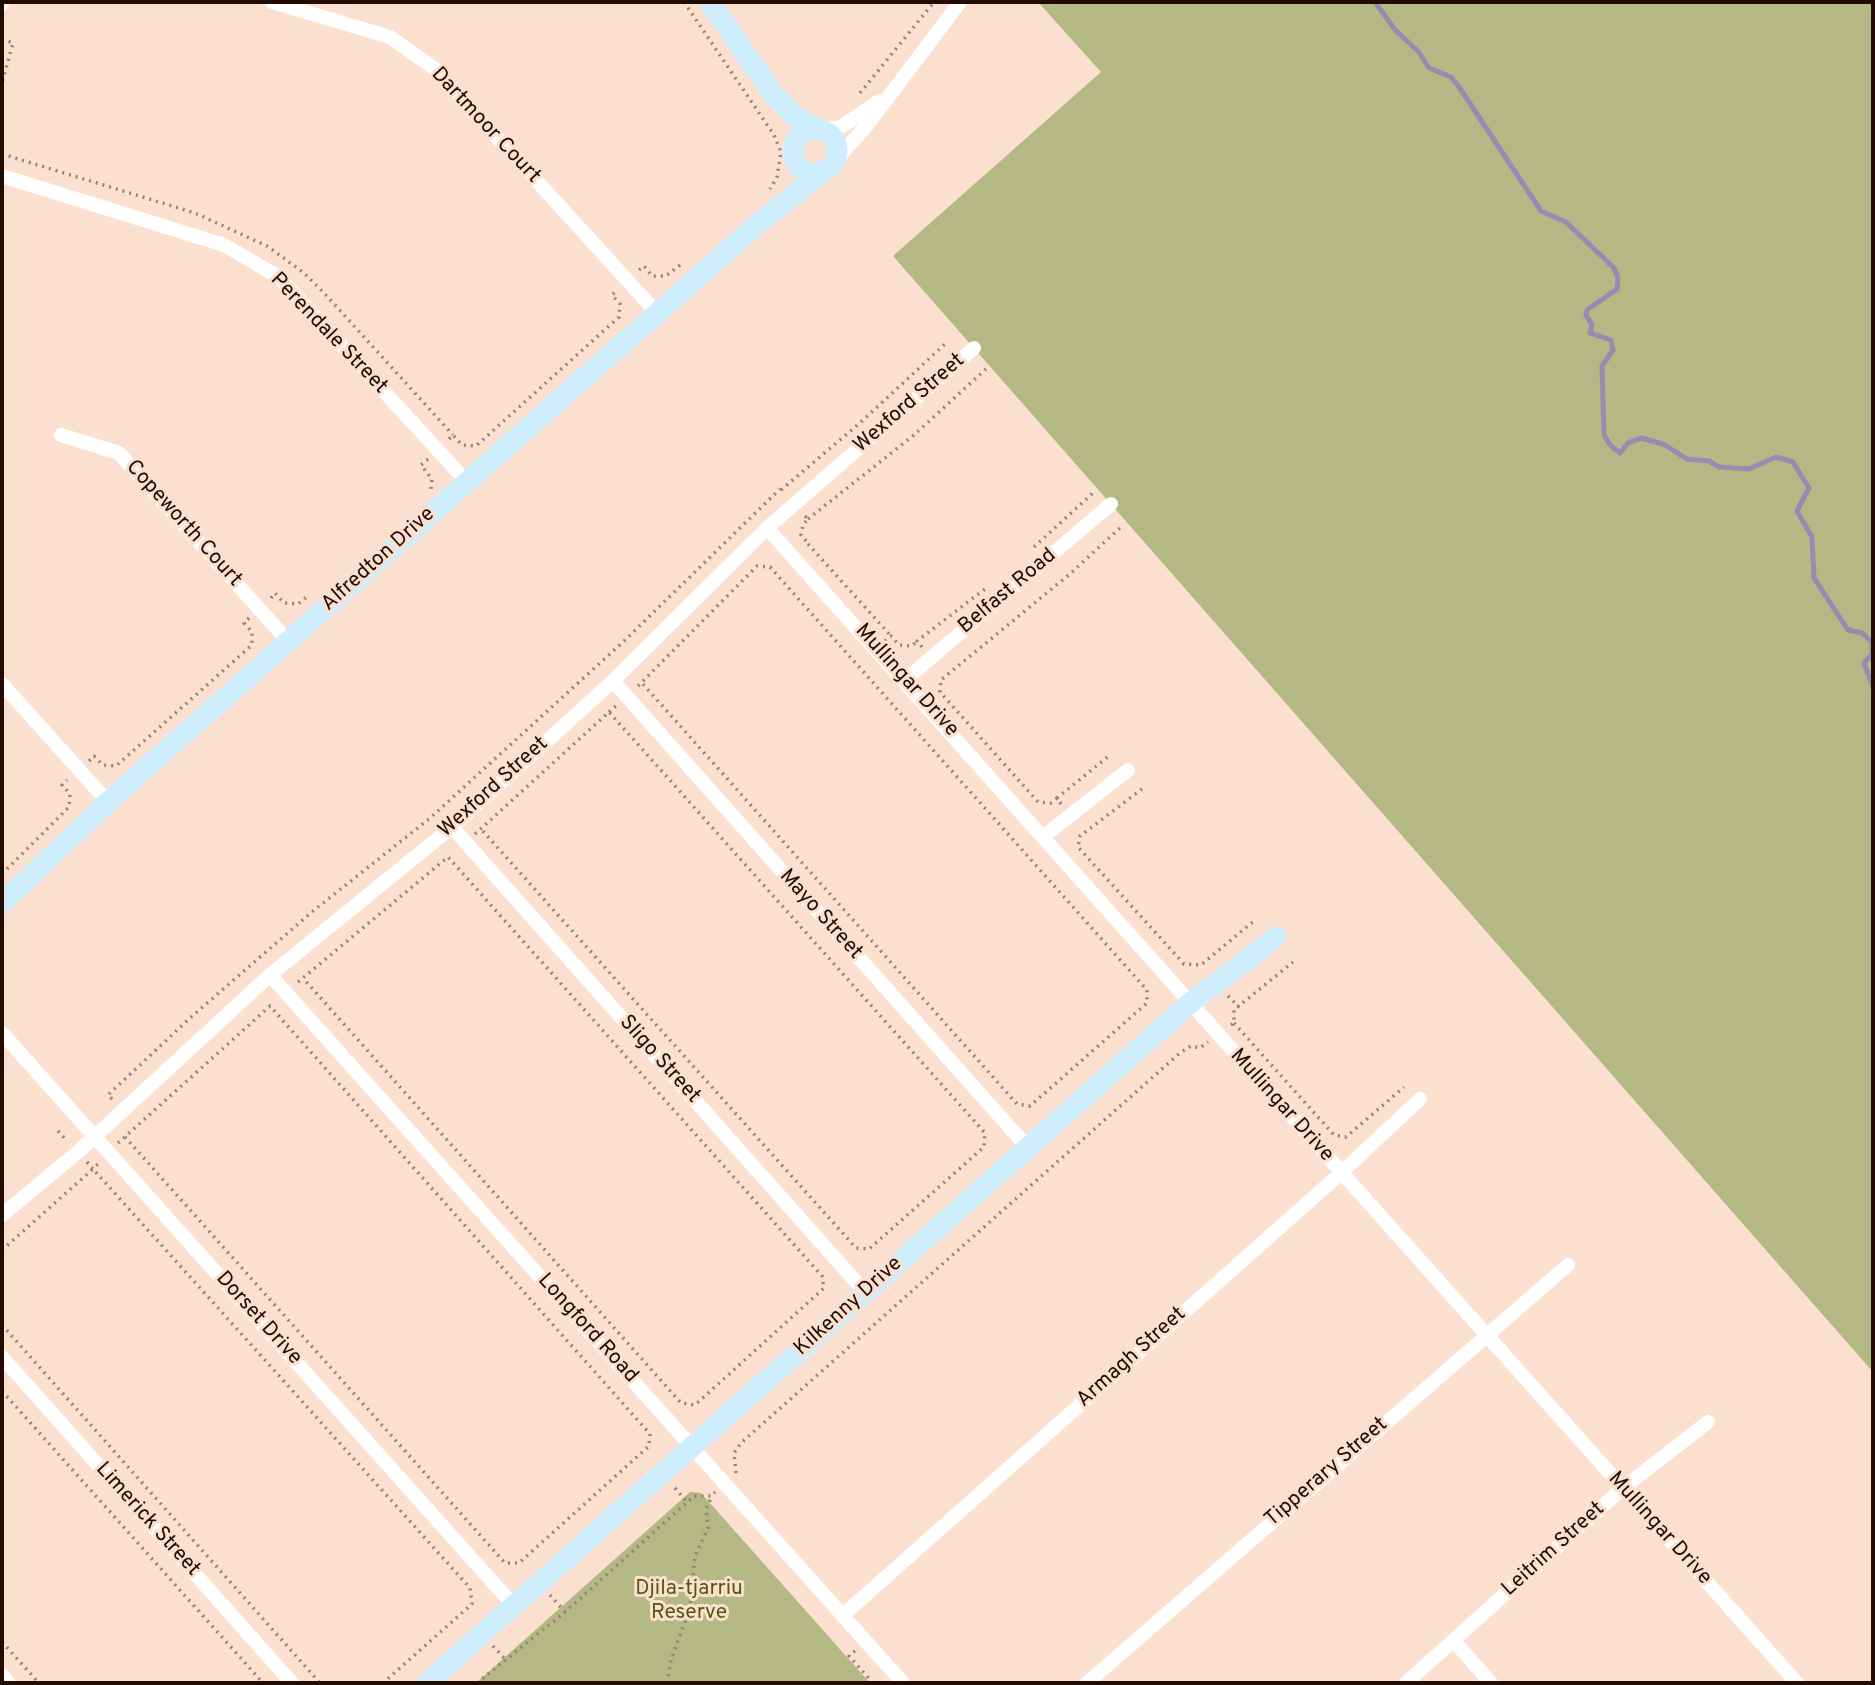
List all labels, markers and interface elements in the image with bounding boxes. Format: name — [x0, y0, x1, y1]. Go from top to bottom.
street label: Dartmoor Court — [425, 63, 545, 189]
street label: Perendale Street — [264, 268, 392, 400]
street label: Wexford Street — [849, 349, 971, 459]
street label: Copeworth Court — [120, 456, 246, 592]
street label: Alfredton Drive — [317, 503, 441, 617]
street label: Belfast Road — [954, 544, 1062, 640]
street label: Mullingar Drive — [849, 619, 963, 743]
street label: Wexford Street — [434, 732, 554, 844]
street label: Mayo Street — [773, 865, 867, 965]
street label: Sligo Street — [613, 1011, 705, 1109]
street label: Mullingar Drive — [1224, 1044, 1338, 1168]
street label: Kilkenny Drive — [790, 1252, 908, 1362]
street label: Dorset Drive — [209, 1267, 307, 1371]
street label: Longford Road — [531, 1269, 643, 1389]
street label: Armagh Street — [1072, 1302, 1192, 1414]
street label: Tipperary Street — [1260, 1413, 1394, 1533]
street label: Limerick Street — [89, 1458, 205, 1582]
street label: Mullingar Drive — [1602, 1467, 1716, 1591]
street label: Leitrim Street — [1497, 1497, 1611, 1603]
park label: Djila-tjarriu Reserve — [635, 1577, 743, 1627]

